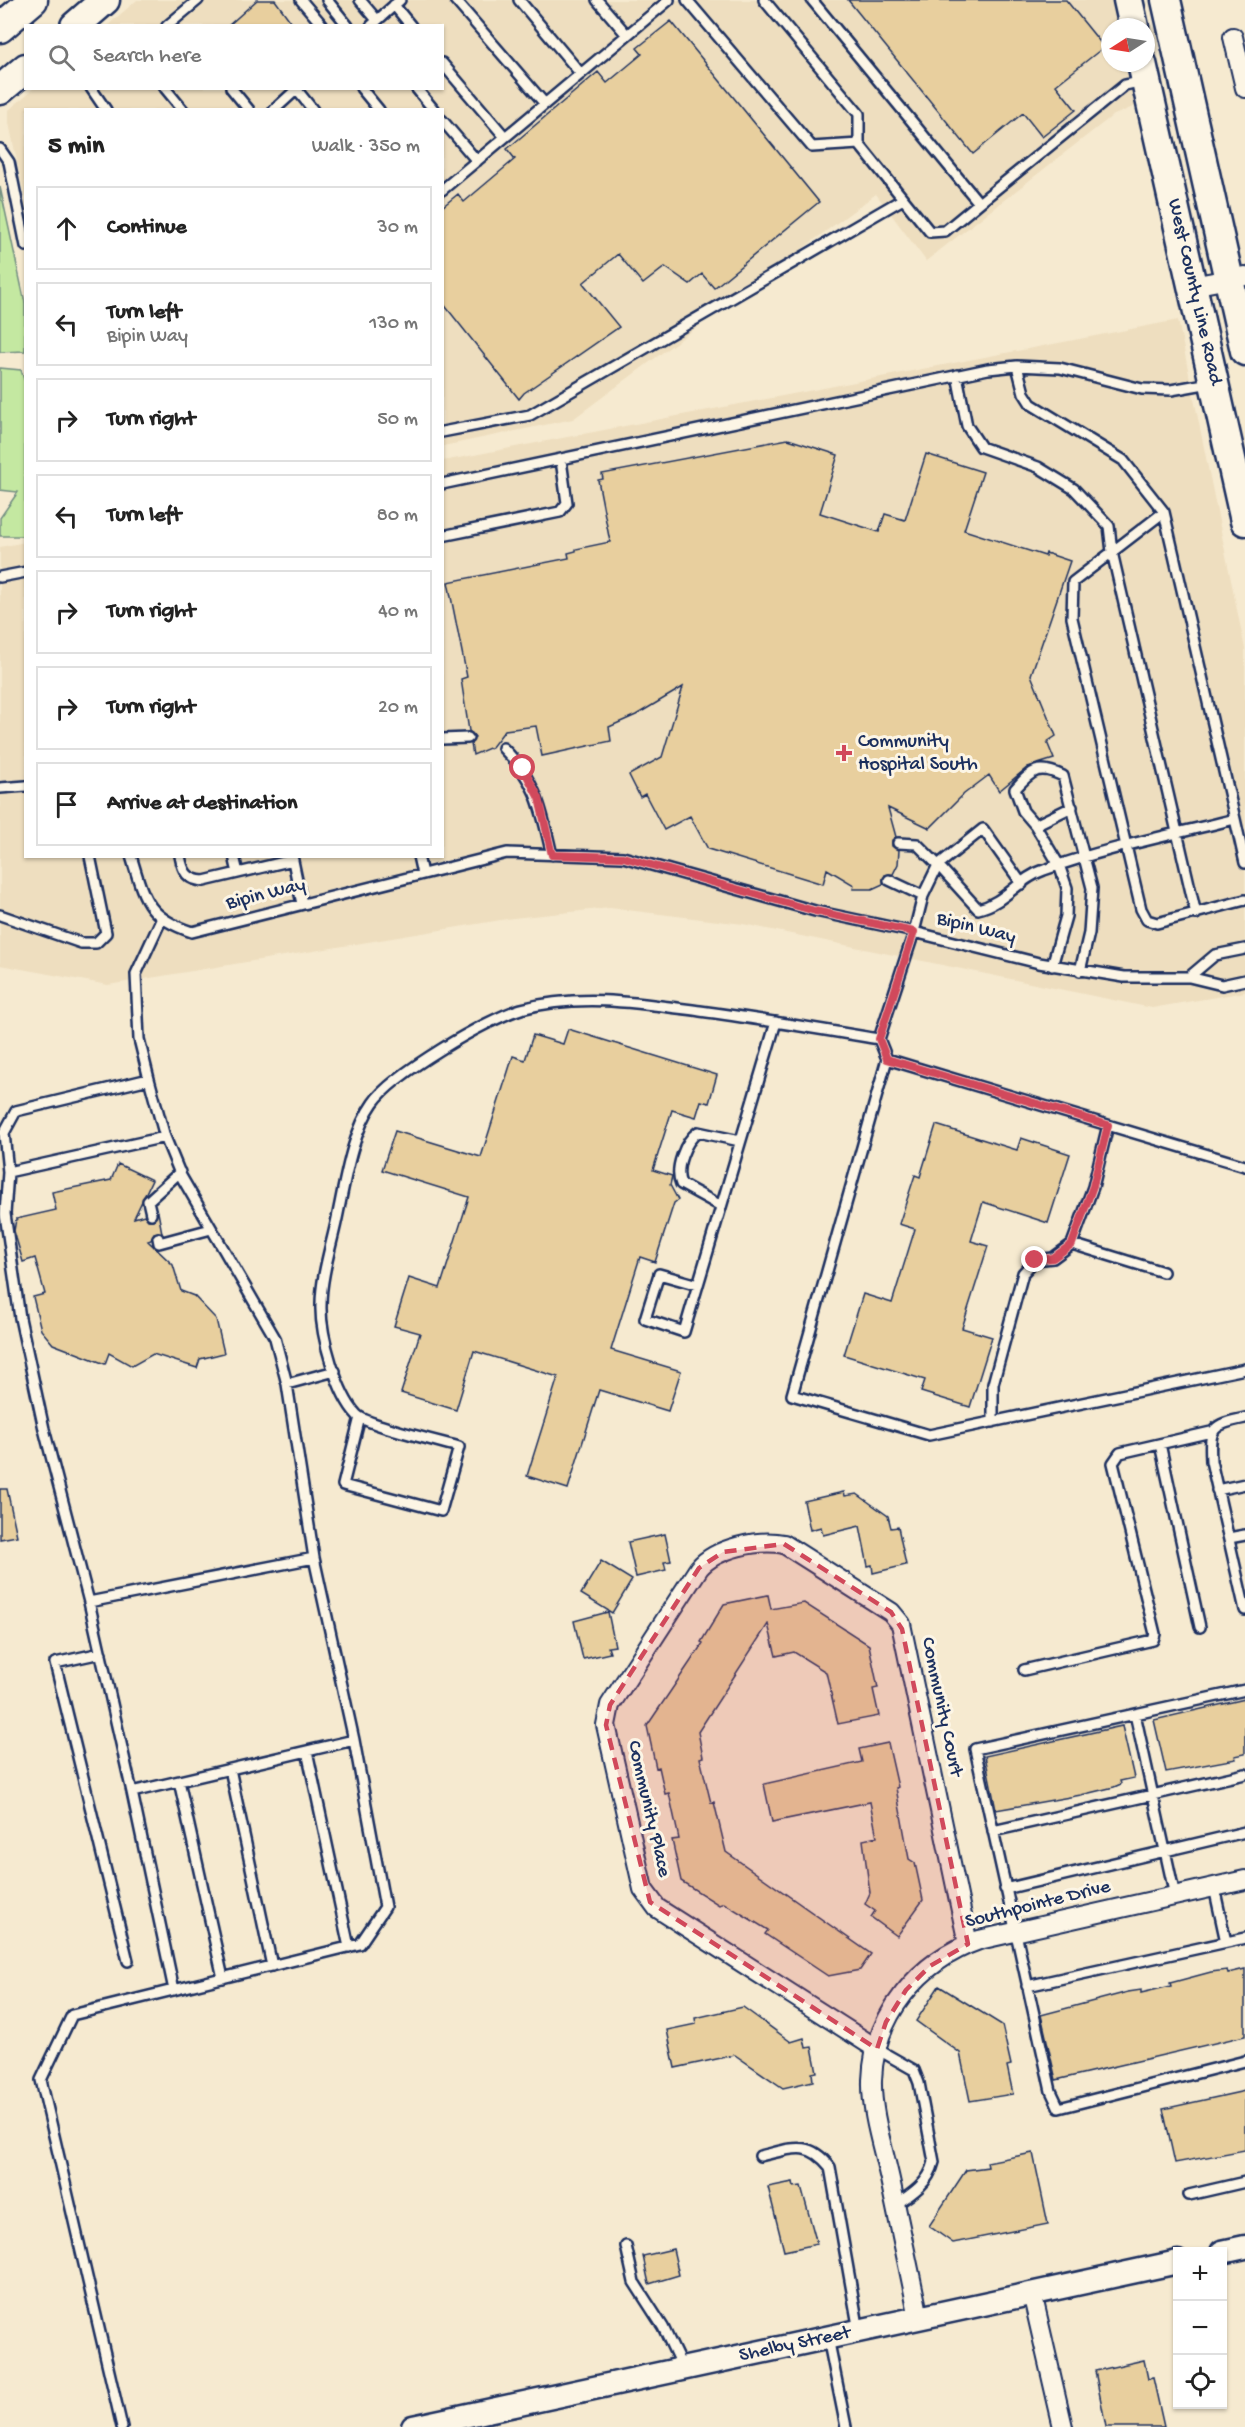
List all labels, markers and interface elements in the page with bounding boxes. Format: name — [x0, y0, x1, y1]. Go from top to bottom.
north arrow — [1101, 18, 1155, 72]
search box — [24, 24, 444, 90]
icon: search — [45, 41, 78, 74]
text: Search here — [93, 44, 201, 70]
text: 5 min — [48, 132, 104, 163]
text: Walk · 350 m — [312, 136, 420, 159]
street label: West County Line Road — [1161, 197, 1227, 390]
icon: ahead — [50, 212, 83, 245]
text: Continue — [107, 215, 187, 241]
text: 30 m — [377, 217, 418, 240]
text: Turn left — [107, 300, 181, 326]
icon: left — [50, 308, 83, 341]
text: 130 m — [369, 313, 418, 336]
text: Bipin Way — [107, 326, 188, 349]
icon: right — [50, 404, 83, 437]
text: Turn right — [107, 407, 195, 433]
text: 50 m — [377, 409, 418, 432]
icon: left — [50, 500, 83, 533]
text: Turn left — [107, 503, 181, 529]
text: 80 m — [377, 505, 418, 528]
icon: right — [50, 596, 83, 629]
text: Turn right — [107, 599, 195, 625]
text: 40 m — [378, 601, 418, 624]
icon: right — [50, 692, 83, 725]
text: Turn right — [107, 695, 195, 721]
text: 20 m — [378, 697, 418, 720]
place label: Community Hospital South — [858, 731, 978, 777]
marker: Community Hospital South — [835, 744, 853, 762]
route start — [509, 754, 535, 780]
icon: arrive — [50, 788, 83, 821]
text: Arrive at destination — [107, 791, 297, 817]
street label: Bipin Way — [223, 874, 308, 916]
street label: Bipin Way — [933, 908, 1018, 950]
route end — [1021, 1246, 1047, 1272]
street label: Community Court — [915, 1635, 967, 1780]
street label: Community Place — [621, 1739, 675, 1880]
street label: Southpointe Drive — [963, 1876, 1114, 1934]
map controls — [1173, 2247, 1227, 2409]
button: + — [1173, 2247, 1227, 2301]
button: − — [1173, 2301, 1227, 2355]
street label: Shelby Street — [737, 2322, 855, 2368]
button: locate — [1173, 2355, 1227, 2409]

